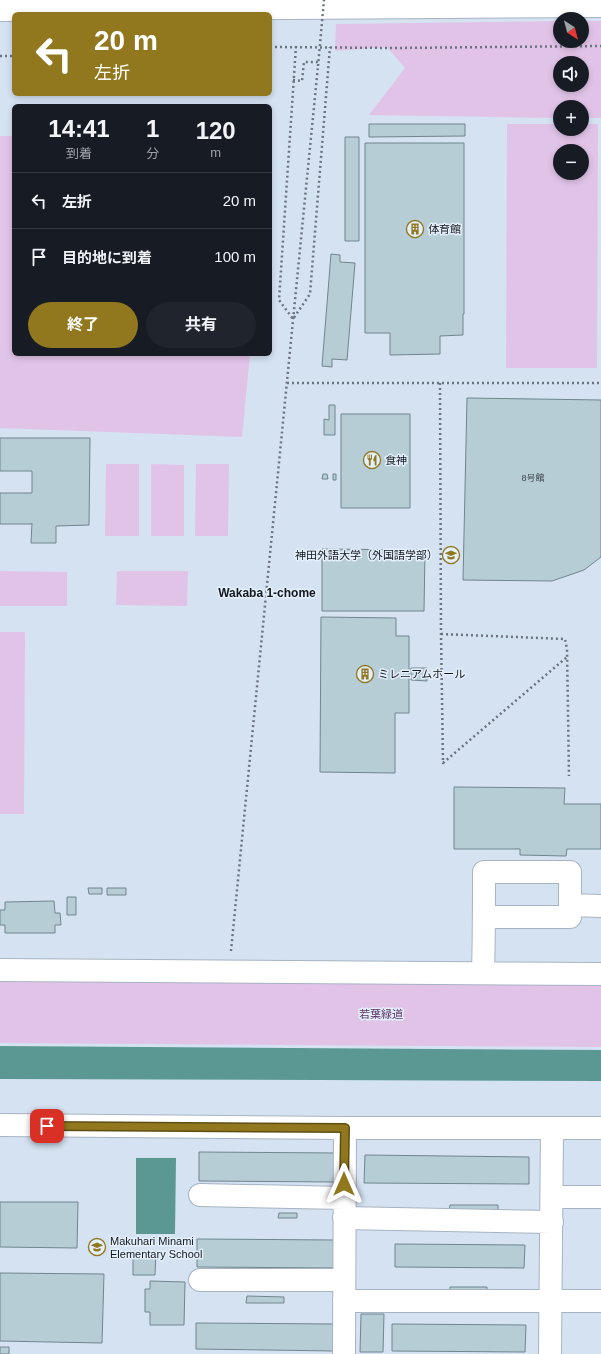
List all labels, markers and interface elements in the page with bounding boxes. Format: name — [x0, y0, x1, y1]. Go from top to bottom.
north arrow — [553, 12, 589, 48]
map controls — [553, 12, 589, 180]
text: 20 m — [94, 25, 158, 56]
icon: left — [28, 28, 80, 80]
button: sound — [553, 56, 589, 92]
text: 左折 — [94, 63, 130, 83]
button: + — [553, 100, 589, 136]
text: 14:41 — [48, 115, 110, 142]
text: 1 — [146, 115, 159, 142]
text: 120 — [196, 117, 236, 144]
button: − — [553, 144, 589, 180]
text: m — [210, 145, 221, 160]
text: 到着 — [66, 146, 92, 161]
text: 分 — [146, 146, 159, 161]
icon: left — [28, 190, 50, 212]
text: 20 m — [223, 192, 256, 209]
text: 左折 — [62, 193, 92, 210]
building icon: 体育館 — [405, 219, 425, 239]
place label: 体育館 — [428, 223, 461, 235]
icon: arrive — [28, 246, 50, 268]
text: 100 m — [214, 248, 256, 265]
text: 目的地に到着 — [62, 249, 152, 266]
button: 終了 — [28, 302, 138, 348]
button: 共有 — [146, 302, 256, 348]
restaurant icon: 食神 — [362, 450, 382, 470]
place label: 食神 — [385, 454, 407, 466]
house number: 8号館 — [521, 473, 545, 483]
school or university icon: 神田外語大学（外国語学部） — [441, 545, 461, 565]
place label: 神田外語大学（外国語学部） — [295, 549, 438, 561]
district label: Wakaba 1-chome — [218, 586, 316, 600]
building icon: ミレニアムホール — [355, 664, 375, 684]
place label: ミレニアムホール — [378, 668, 465, 680]
park label: 若葉緑道 — [359, 1008, 403, 1020]
pin — [30, 1109, 64, 1143]
icon: arrive — [36, 1115, 58, 1137]
position arrow — [323, 1163, 365, 1205]
place label: Makuhari Minami Elementary School — [110, 1235, 202, 1260]
school or university icon: Makuhari Minami Elementary School — [87, 1237, 107, 1257]

